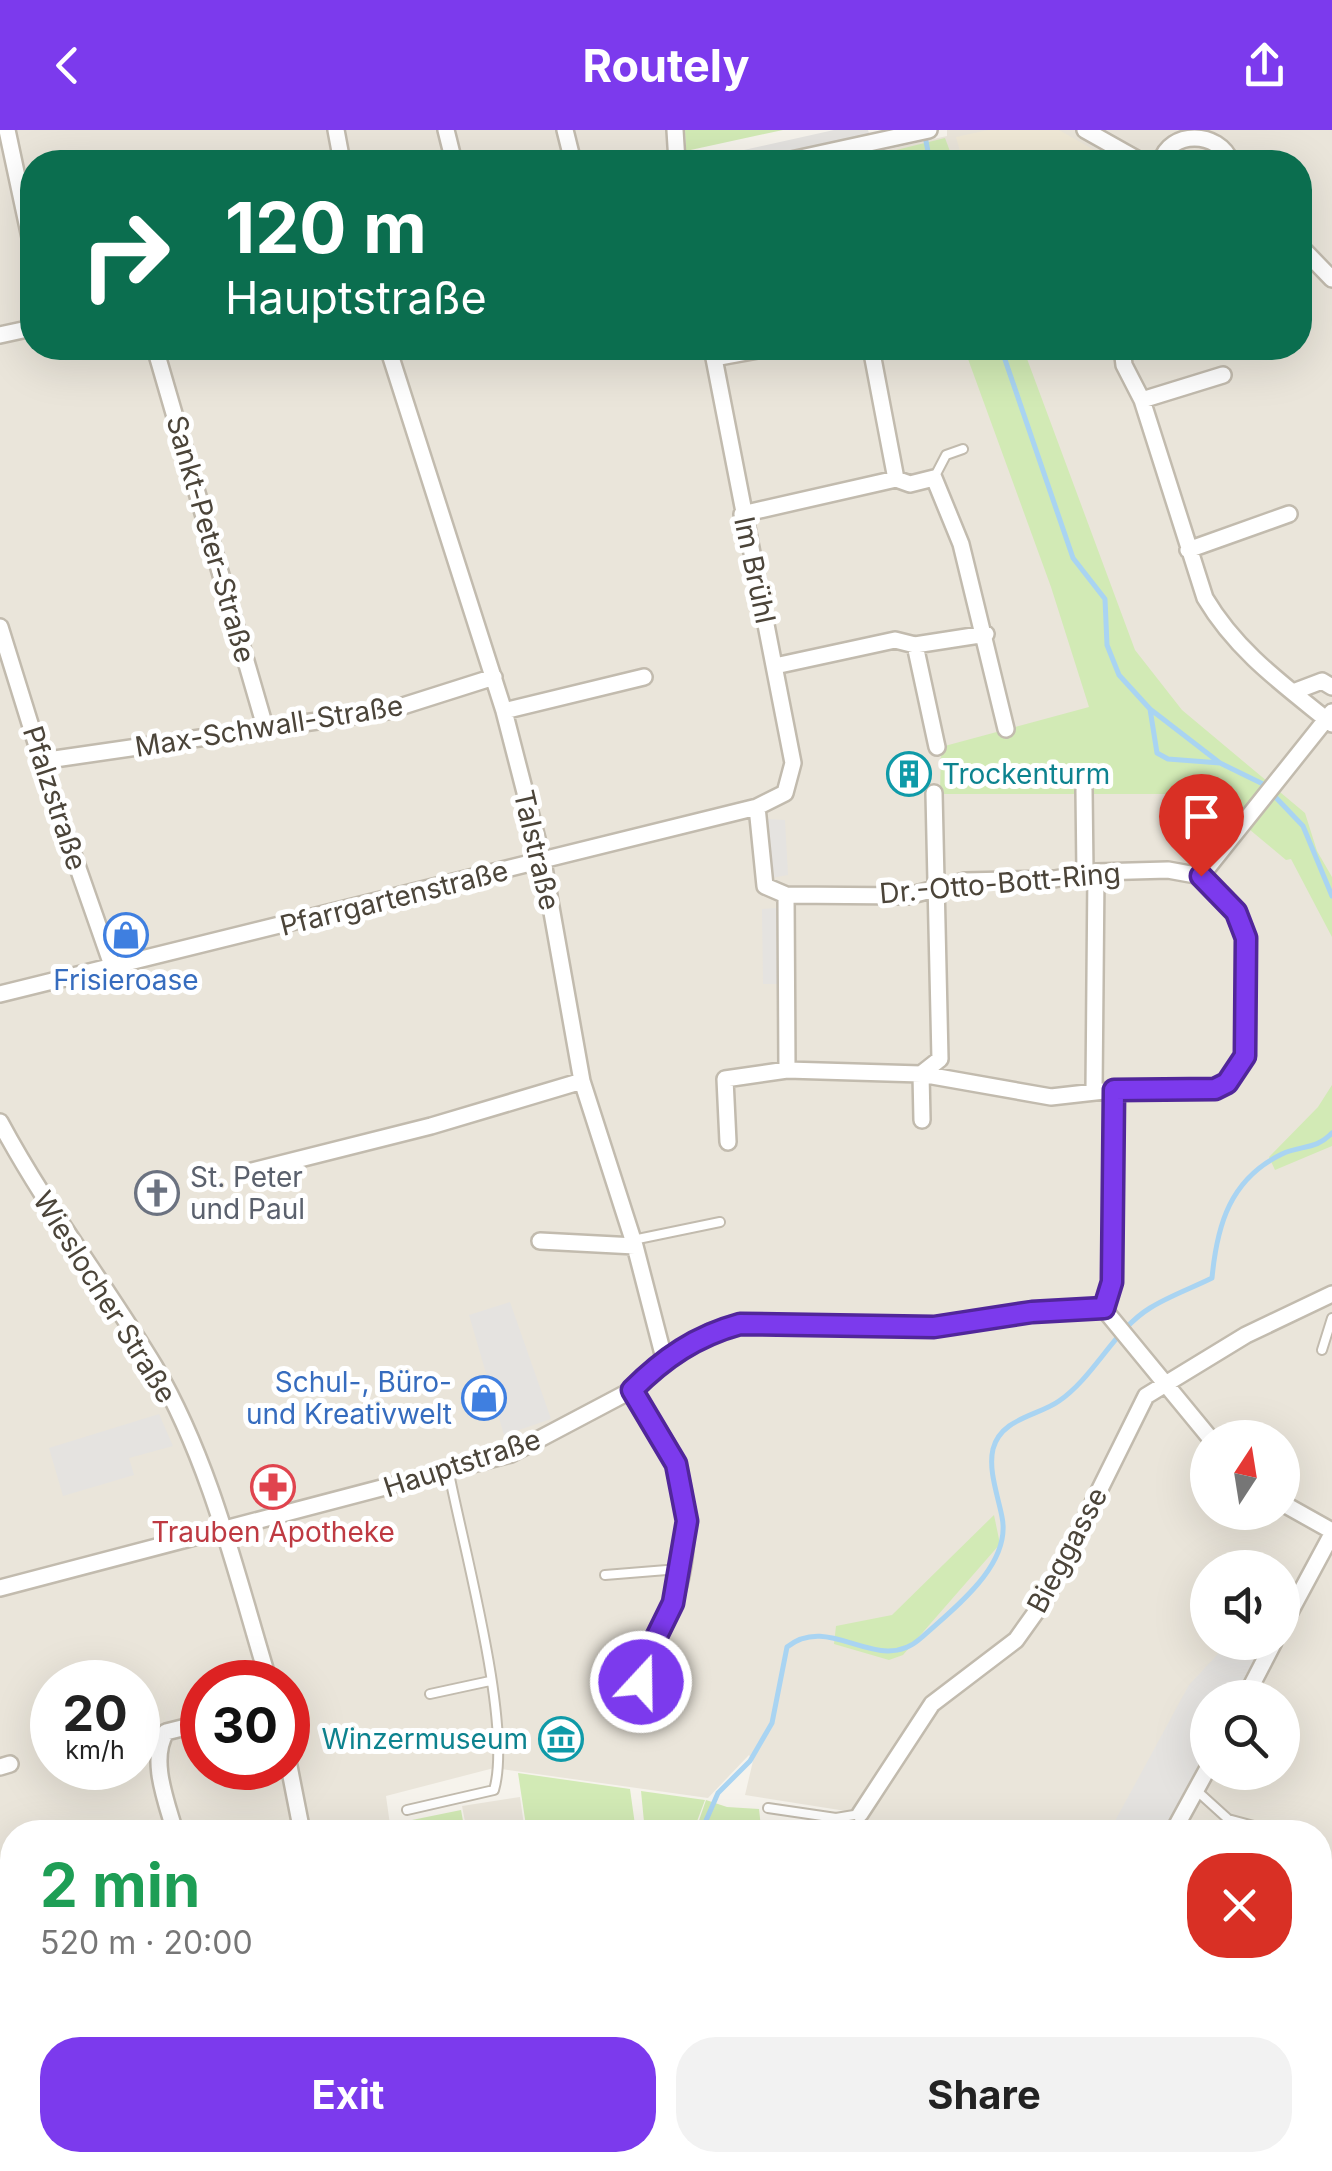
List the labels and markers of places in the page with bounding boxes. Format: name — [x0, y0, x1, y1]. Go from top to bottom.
building icon: Trockenturm — [886, 751, 932, 797]
place label: Trockenturm — [942, 757, 1110, 791]
pin — [1159, 774, 1244, 877]
shop icon: Frisieroase — [103, 912, 149, 958]
place label: Frisieroase — [53, 963, 199, 997]
place label: St. Peter und Paul — [190, 1160, 305, 1226]
church icon: St. Peter und Paul — [134, 1170, 180, 1216]
place label: Schul-, Büro- und Kreativwelt — [246, 1365, 452, 1431]
shop icon: Schul-, Büro- und Kreativwelt — [461, 1375, 507, 1421]
pharmacy icon: Trauben Apotheke — [250, 1464, 296, 1510]
place label: Trauben Apotheke — [151, 1515, 395, 1549]
museum icon: Winzermuseum — [538, 1716, 584, 1762]
place label: Winzermuseum — [321, 1722, 528, 1756]

